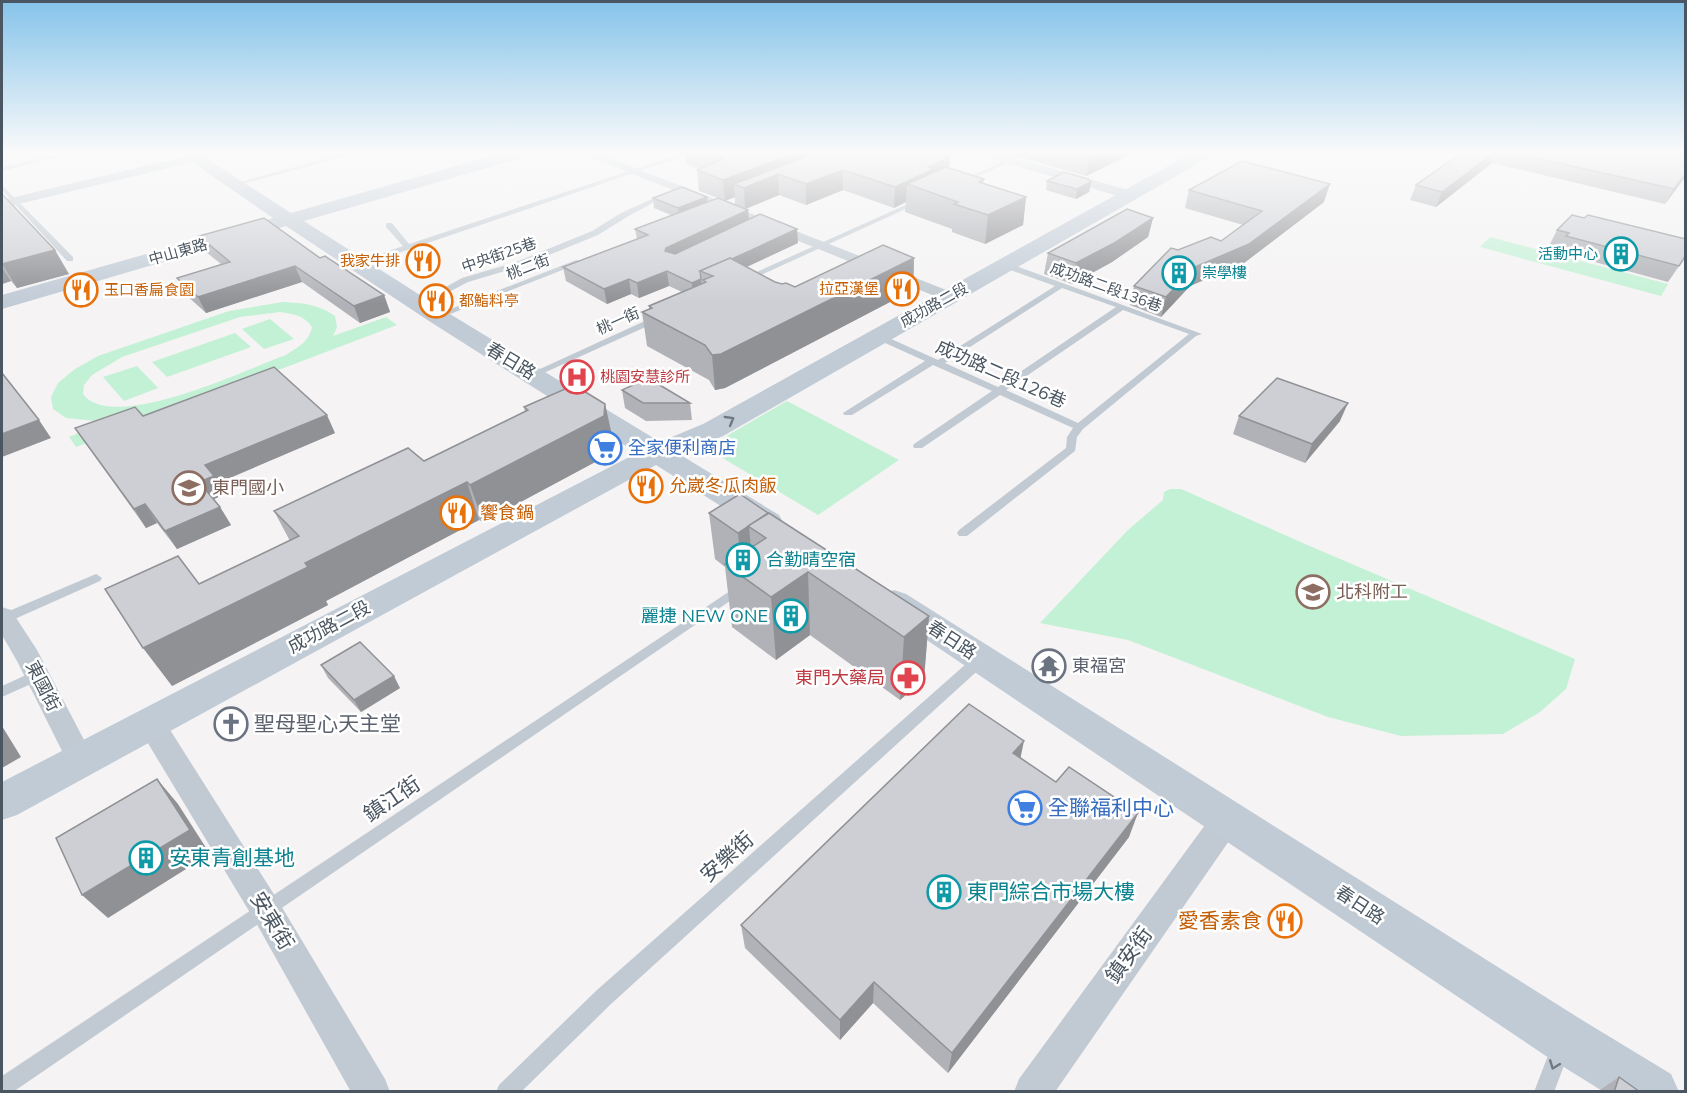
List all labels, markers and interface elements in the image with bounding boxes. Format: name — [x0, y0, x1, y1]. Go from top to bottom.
street label: 中央街25巷 — [459, 233, 539, 276]
street label: 中山東路 — [146, 234, 209, 269]
building icon: 活動中心 — [1603, 236, 1639, 272]
restaurant icon: 我家牛排 — [405, 243, 441, 279]
place label: 活動中心 — [1538, 244, 1598, 263]
street label: 桃二街 — [503, 250, 552, 283]
place label: 我家牛排 — [340, 251, 400, 270]
building icon: 崇學樓 — [1161, 255, 1197, 291]
street label: 成功路二段136巷 — [1048, 258, 1164, 315]
place label: 崇學樓 — [1202, 263, 1247, 282]
restaurant icon: 拉亞漢堡 — [884, 271, 920, 307]
restaurant icon: 玉口香扁食園 — [63, 272, 99, 308]
street label: 成功路二段 — [896, 278, 971, 331]
place label: 拉亞漢堡 — [819, 279, 879, 298]
place label: 玉口香扁食園 — [104, 280, 194, 299]
restaurant icon: 都鮨料亭 — [418, 283, 454, 319]
place label: 都鮨料亭 — [459, 291, 519, 310]
street label: 桃一街 — [593, 303, 642, 338]
street label: 成功路二段126巷 — [932, 334, 1070, 413]
street label: 春日路 — [482, 337, 540, 384]
hospital icon: 桃園安慧診所 — [559, 359, 595, 395]
place label: 桃園安慧診所 — [600, 367, 690, 386]
one-way arrow — [724, 416, 734, 427]
supermarket icon: 全家便利商店 — [587, 430, 623, 466]
place label: 全家便利商店 — [628, 436, 736, 459]
restaurant icon: 允崴冬瓜肉飯 — [628, 468, 664, 504]
school or university icon: 東門國小 — [171, 470, 207, 506]
place label: 允崴冬瓜肉飯 — [669, 474, 777, 497]
place label: 東門國小 — [212, 476, 284, 499]
restaurant icon: 饗食鍋 — [439, 495, 475, 531]
place label: 饗食鍋 — [480, 501, 534, 524]
building icon: 合勤晴空宿 — [725, 542, 761, 578]
place label: 合勤晴空宿 — [766, 548, 856, 571]
school or university icon: 北科附工 — [1295, 574, 1331, 610]
place label: 北科附工 — [1336, 580, 1408, 603]
street label: 成功路二段 — [284, 595, 374, 658]
building icon: 麗捷 NEW ONE — [773, 598, 809, 634]
place label: 麗捷 NEW ONE — [641, 604, 768, 627]
street label: 春日路 — [923, 615, 981, 664]
temple icon: 東福宮 — [1031, 648, 1067, 684]
place label: 東福宮 — [1072, 654, 1126, 677]
street label: 東國街 — [21, 656, 66, 715]
pharmacy icon: 東門大藥局 — [890, 660, 926, 696]
place label: 東門大藥局 — [795, 666, 885, 689]
church icon: 聖母聖心天主堂 — [213, 706, 249, 742]
place label: 聖母聖心天主堂 — [254, 710, 401, 736]
street label: 鎮江街 — [358, 770, 425, 827]
supermarket icon: 全聯福利中心 — [1007, 790, 1043, 826]
place label: 全聯福利中心 — [1048, 794, 1174, 820]
street label: 安樂街 — [694, 826, 758, 887]
building icon: 安東青創基地 — [128, 840, 164, 876]
place label: 安東青創基地 — [169, 844, 295, 870]
building icon: 東門綜合市場大樓 — [926, 874, 962, 910]
place label: 東門綜合市場大樓 — [967, 878, 1135, 904]
street label: 春日路 — [1331, 880, 1389, 929]
street label: 安東街 — [245, 887, 300, 954]
restaurant icon: 愛香素食 — [1267, 903, 1303, 939]
place label: 愛香素食 — [1178, 907, 1262, 933]
street label: 鎮安街 — [1099, 921, 1157, 988]
one-way arrow — [1549, 1058, 1561, 1069]

